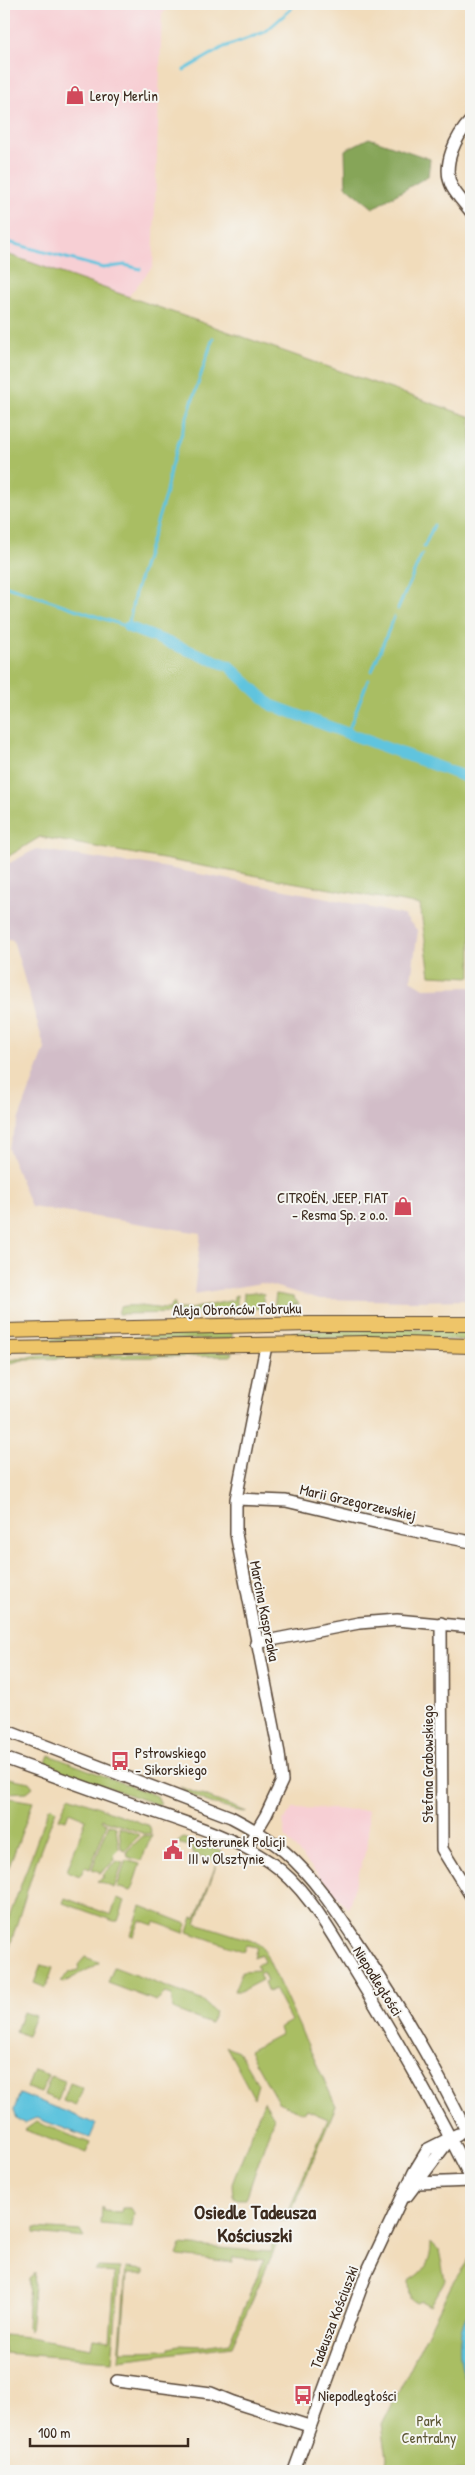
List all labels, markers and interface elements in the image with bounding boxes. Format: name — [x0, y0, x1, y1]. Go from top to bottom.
shop icon: Leroy Merlin — [64, 84, 86, 106]
place label: Leroy Merlin — [90, 85, 158, 106]
place label: CITROËN, JEEP, FIAT - Resma Sp. z o.o. — [277, 1187, 389, 1225]
shop icon: CITROËN, JEEP, FIAT - Resma Sp. z o.o. — [392, 1195, 414, 1217]
street label: Aleja Obrońców Tobruku — [172, 1297, 302, 1321]
street label: Marii Grzegorzewskiej — [298, 1478, 418, 1526]
street label: Marcina Kasprzaka — [245, 1559, 285, 1663]
street label: Stefana Grabowskiego — [417, 1705, 438, 1823]
place label: Pstrowskiego - Sikorskiego — [135, 1742, 207, 1780]
bus stop icon: Pstrowskiego - Sikorskiego — [109, 1750, 131, 1772]
place label: Posterunek Policji III w Olsztynie — [188, 1831, 286, 1869]
public building icon: Posterunek Policji III w Olsztynie — [162, 1839, 184, 1861]
street label: Niepodległości — [348, 1942, 408, 2020]
district label: Osiedle Tadeusza Kościuszki — [194, 2198, 316, 2248]
street label: Tadeusza Kościuszki — [305, 2262, 363, 2372]
bus stop icon: Niepodległości — [292, 2384, 314, 2406]
place label: Niepodległości — [318, 2385, 397, 2406]
park label: Park Centralny — [402, 2410, 456, 2448]
scale bar — [30, 2415, 188, 2447]
text: 100 m — [38, 2422, 71, 2443]

